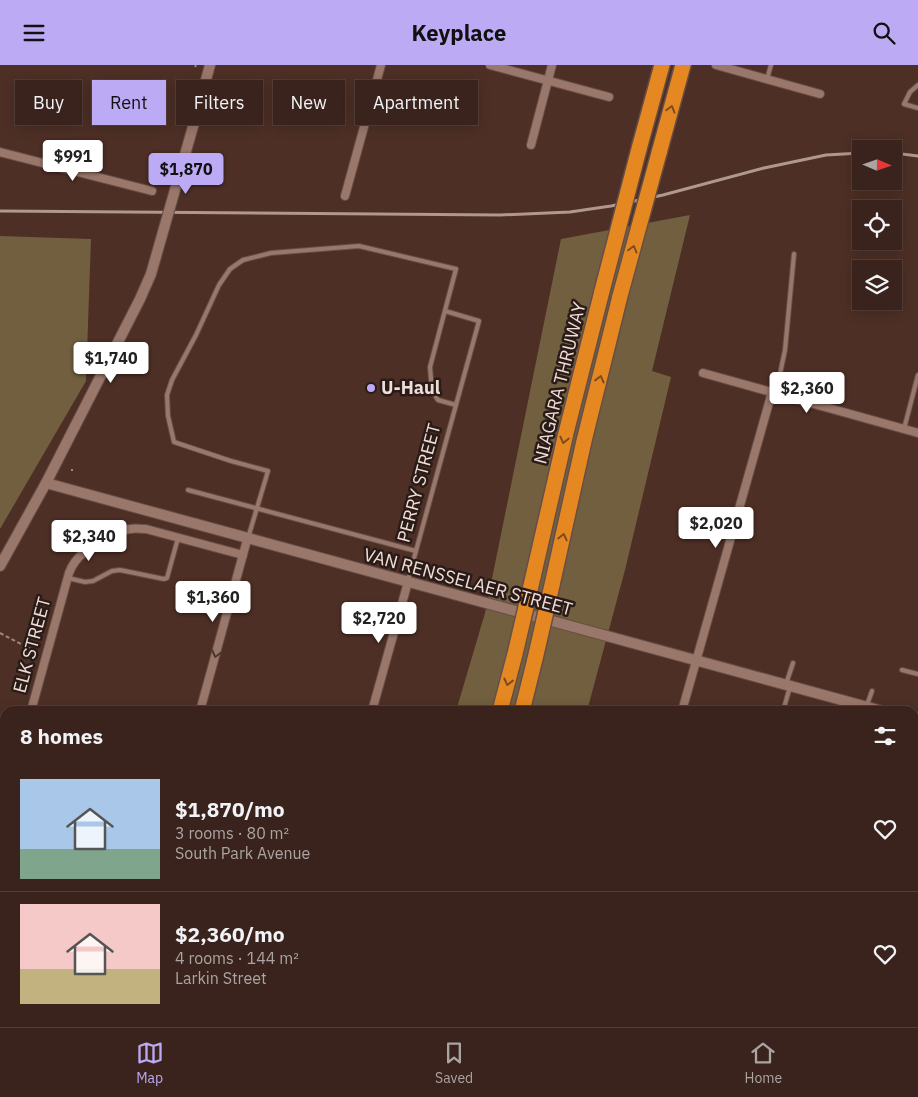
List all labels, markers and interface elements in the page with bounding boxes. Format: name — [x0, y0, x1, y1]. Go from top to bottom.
text: Keyplace — [412, 18, 506, 47]
icon: menu — [20, 19, 48, 47]
icon: search — [870, 19, 898, 47]
chip: Buy — [15, 80, 82, 125]
chip: Rent — [92, 80, 166, 125]
chip: Filters — [176, 80, 263, 125]
chip: New — [273, 80, 345, 125]
chip: Apartment — [355, 80, 478, 125]
one-way arrow — [665, 105, 676, 113]
pin: $991 — [43, 139, 103, 182]
north arrow — [852, 140, 902, 190]
map controls — [852, 140, 902, 310]
text: $991 — [54, 146, 92, 166]
pin: $1,870 — [145, 153, 227, 195]
text: $1,870 — [160, 159, 212, 179]
button: locate — [852, 200, 902, 250]
one-way arrow — [627, 245, 638, 254]
button: layers — [852, 260, 902, 310]
street label: NIAGARA THRUWAY — [528, 299, 591, 466]
pin: $1,740 — [70, 341, 152, 384]
text: $1,740 — [85, 348, 137, 368]
pin: $2,360 — [766, 371, 848, 414]
one-way arrow — [594, 374, 605, 383]
place label: U-Haul — [381, 376, 441, 399]
text: $2,360 — [781, 378, 833, 398]
marker: U-Haul — [365, 382, 377, 394]
street label: PERRY STREET — [392, 421, 445, 545]
one-way arrow — [559, 436, 570, 445]
pin: $2,020 — [675, 507, 757, 549]
text: $2,020 — [690, 513, 742, 533]
pin: $2,340 — [48, 519, 130, 562]
text: $2,340 — [63, 526, 115, 546]
one-way arrow — [557, 533, 568, 542]
street label: VAN RENSSELAER STREET — [361, 543, 575, 620]
pin: $1,360 — [172, 581, 254, 623]
text: $1,360 — [187, 587, 239, 607]
street label: ELK STREET — [8, 594, 55, 695]
pin: $2,720 — [338, 601, 420, 644]
text: $2,720 — [353, 608, 405, 628]
one-way arrow — [211, 650, 222, 659]
one-way arrow — [503, 678, 513, 686]
text: 8 homes — [20, 722, 103, 750]
icon: filters — [871, 722, 899, 750]
text: $1,870/mo — [175, 795, 285, 823]
icon: home — [60, 799, 120, 859]
icon: heart — [871, 815, 899, 843]
text: 3 rooms · 80 m² — [175, 823, 289, 843]
text: South Park Avenue — [175, 843, 310, 863]
text: $2,360/mo — [175, 920, 285, 948]
icon: home — [60, 924, 120, 984]
icon: heart — [871, 940, 899, 968]
text: 4 rooms · 144 m² — [175, 948, 299, 968]
text: Larkin Street — [175, 968, 267, 988]
tab: Map — [136, 1039, 164, 1087]
tab: Saved — [435, 1039, 473, 1087]
tab: Home — [745, 1039, 782, 1087]

